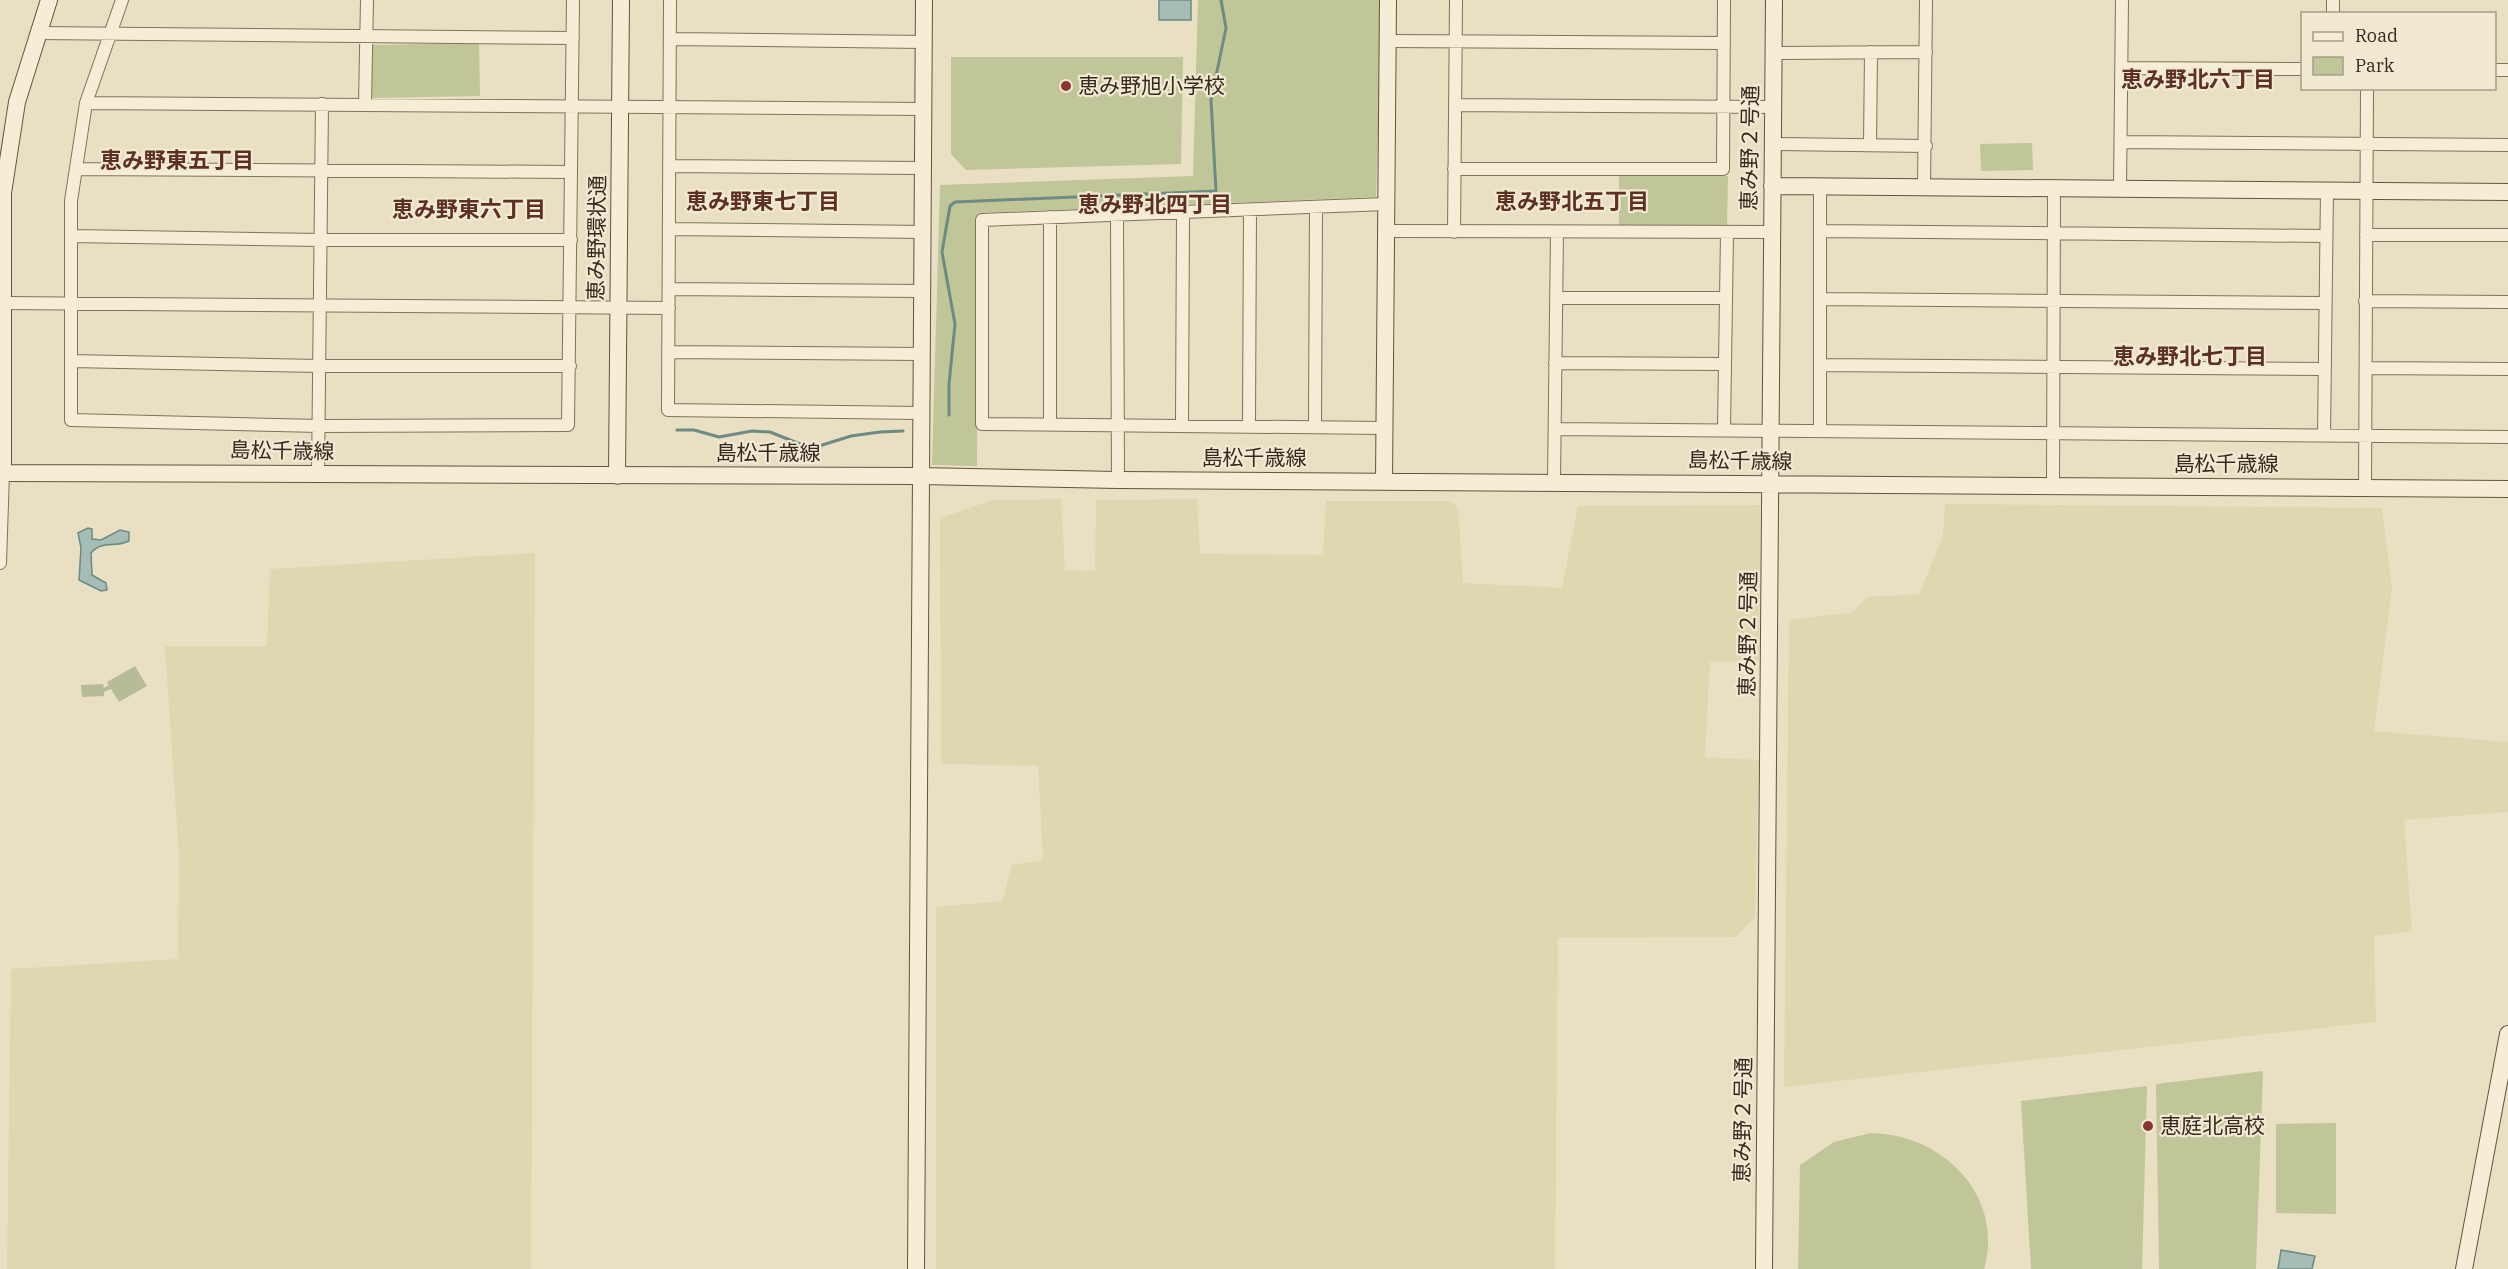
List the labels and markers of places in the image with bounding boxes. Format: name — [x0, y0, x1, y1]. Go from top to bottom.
place label: 恵み野旭小学校 — [1078, 71, 1225, 99]
marker: 恵み野旭小学校 — [1059, 79, 1073, 93]
place label: 恵庭北高校 — [2160, 1111, 2265, 1139]
marker: 恵庭北高校 — [2141, 1119, 2155, 1133]

